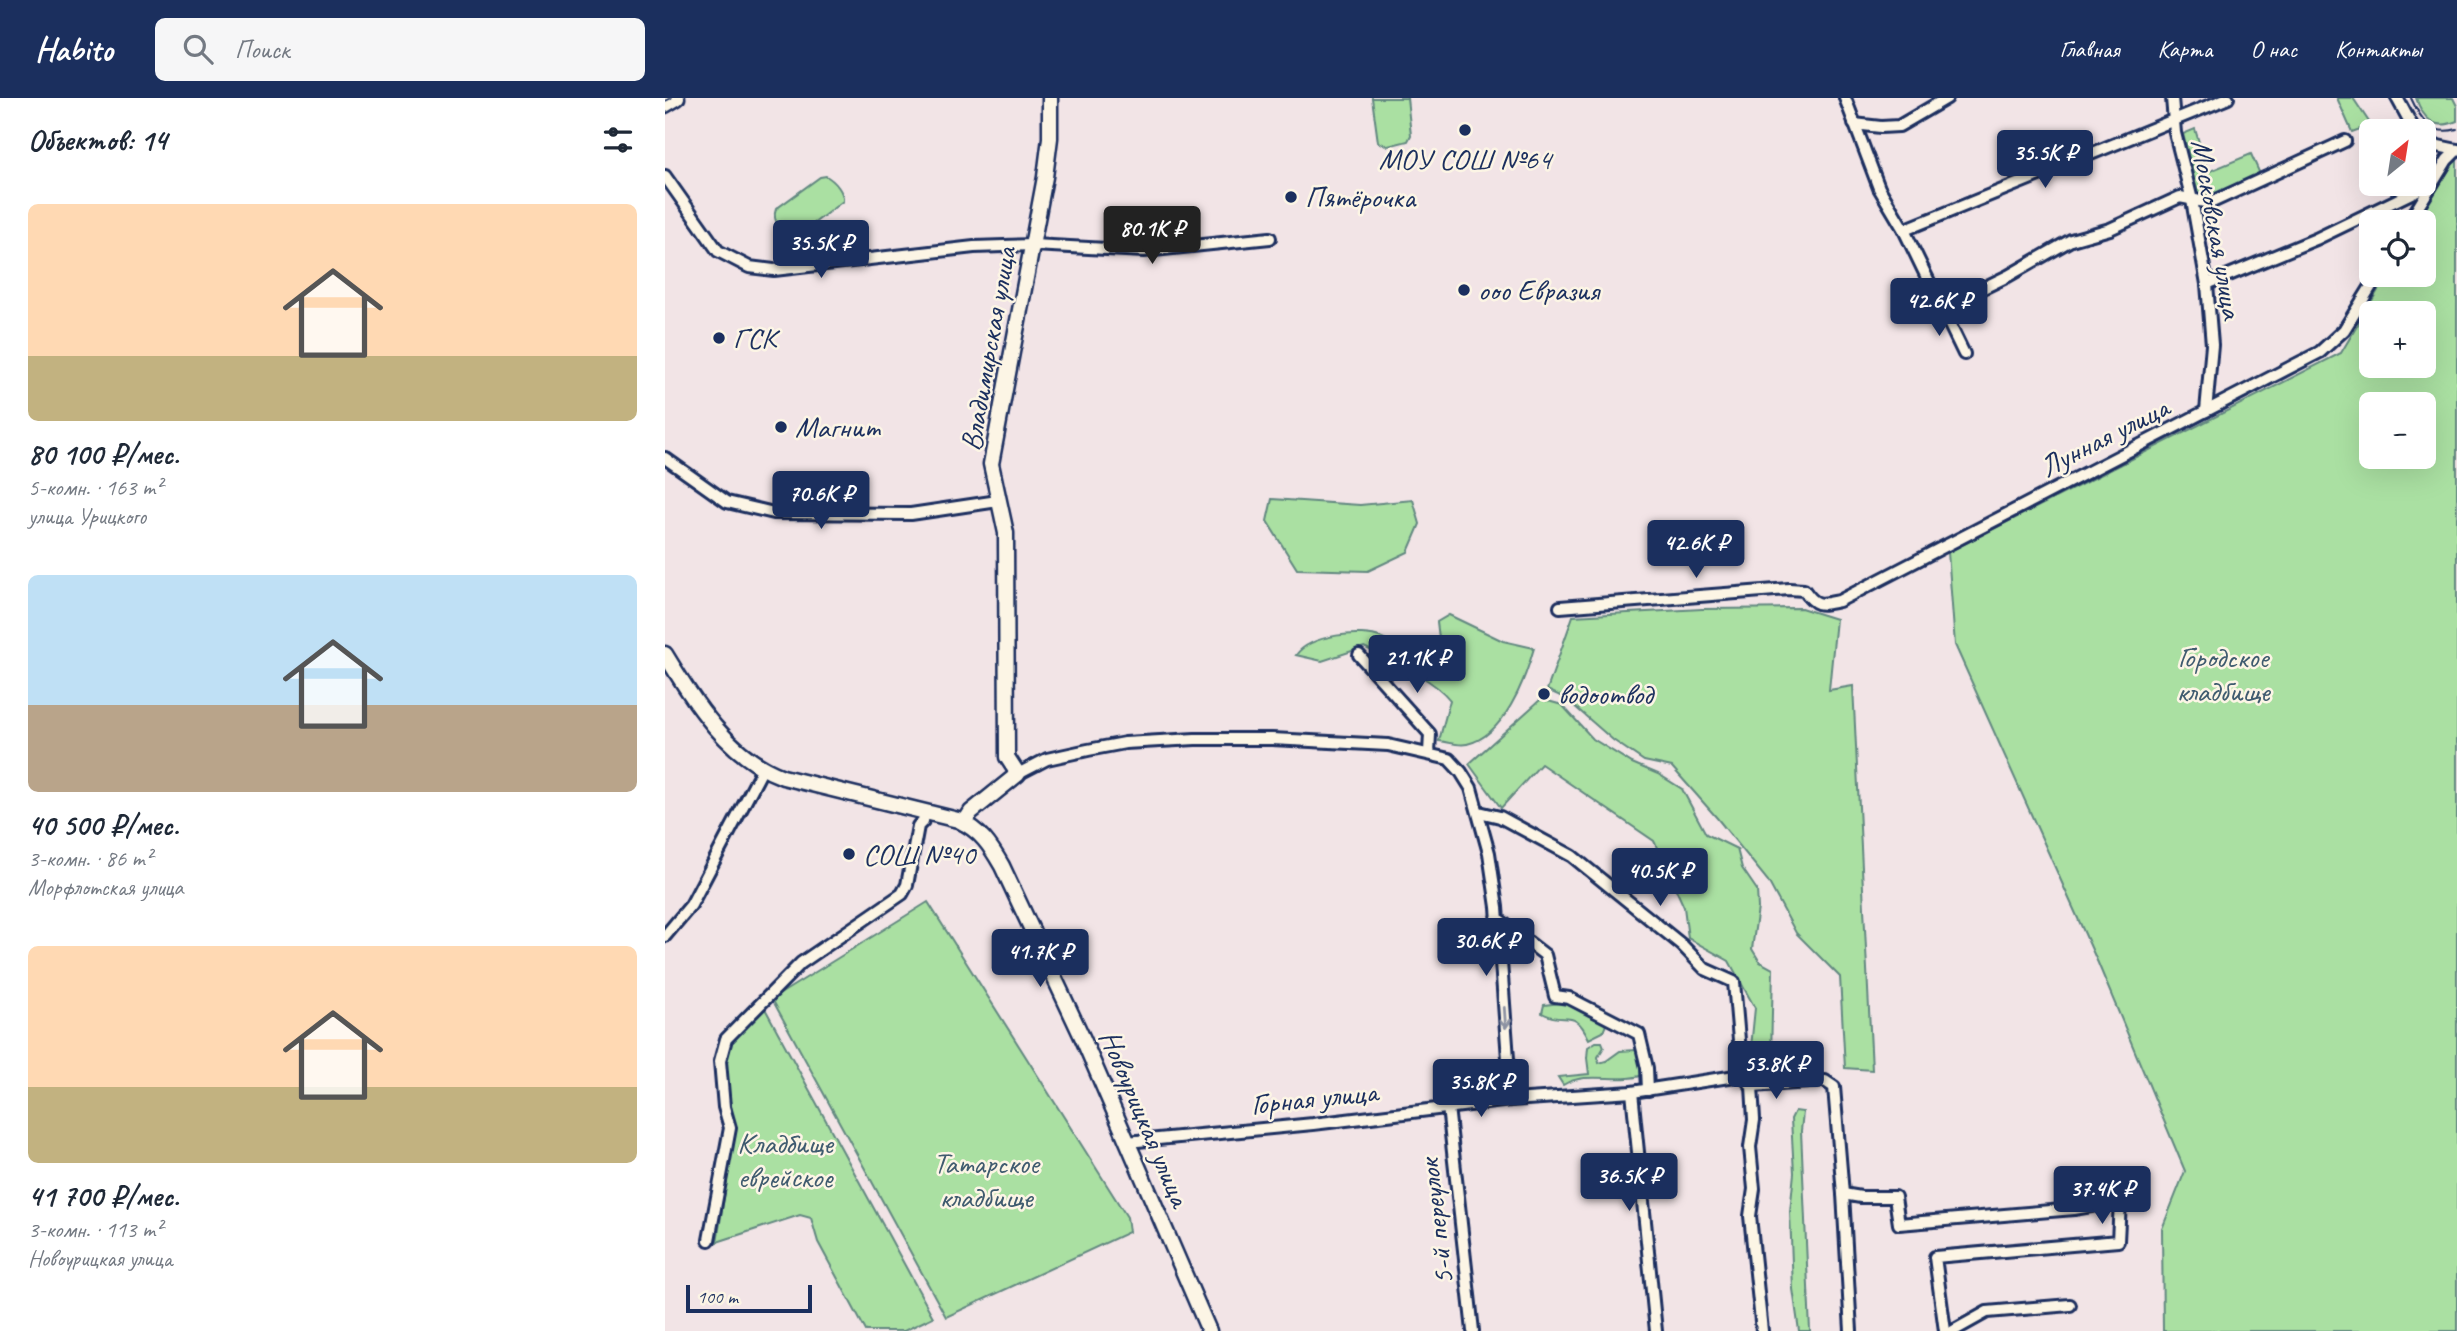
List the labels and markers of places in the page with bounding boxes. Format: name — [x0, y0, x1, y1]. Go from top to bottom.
marker: МОУ СОШ №64 — [1457, 122, 1473, 138]
pin: 35.5K ₽ — [1980, 130, 2110, 190]
place label: МОУ СОШ №64 — [1379, 140, 1554, 178]
place label: Пятёрочка — [1305, 178, 1417, 216]
marker: Пятёрочка — [1283, 189, 1299, 205]
pin: 80.1K ₽ — [1087, 206, 1217, 266]
pin: 35.5K ₽ — [756, 220, 886, 280]
place label: ооо Евразия — [1478, 271, 1602, 309]
pin: 42.6K ₽ — [1874, 278, 2004, 338]
marker: ооо Евразия — [1456, 282, 1472, 298]
place label: ГСК — [733, 319, 781, 357]
marker: ГСК — [711, 330, 727, 346]
place label: Магнит — [795, 408, 881, 446]
marker: Магнит — [773, 419, 789, 435]
pin: 70.6K ₽ — [756, 472, 886, 531]
pin: 42.6K ₽ — [1631, 520, 1761, 580]
pin: 21.1K ₽ — [1352, 636, 1482, 695]
place label: водоотвод — [1558, 675, 1655, 713]
marker: водоотвод — [1536, 686, 1552, 702]
place label: СОШ №40 — [863, 835, 978, 873]
marker: СОШ №40 — [841, 846, 857, 862]
pin: 40.5K ₽ — [1595, 848, 1725, 908]
pin: 30.6K ₽ — [1421, 918, 1551, 978]
pin: 41.7K ₽ — [975, 930, 1105, 989]
pin: 53.8K ₽ — [1711, 1042, 1841, 1101]
pin: 35.8K ₽ — [1416, 1060, 1546, 1119]
pin: 36.5K ₽ — [1564, 1154, 1694, 1213]
pin: 37.4K ₽ — [2037, 1166, 2167, 1226]

